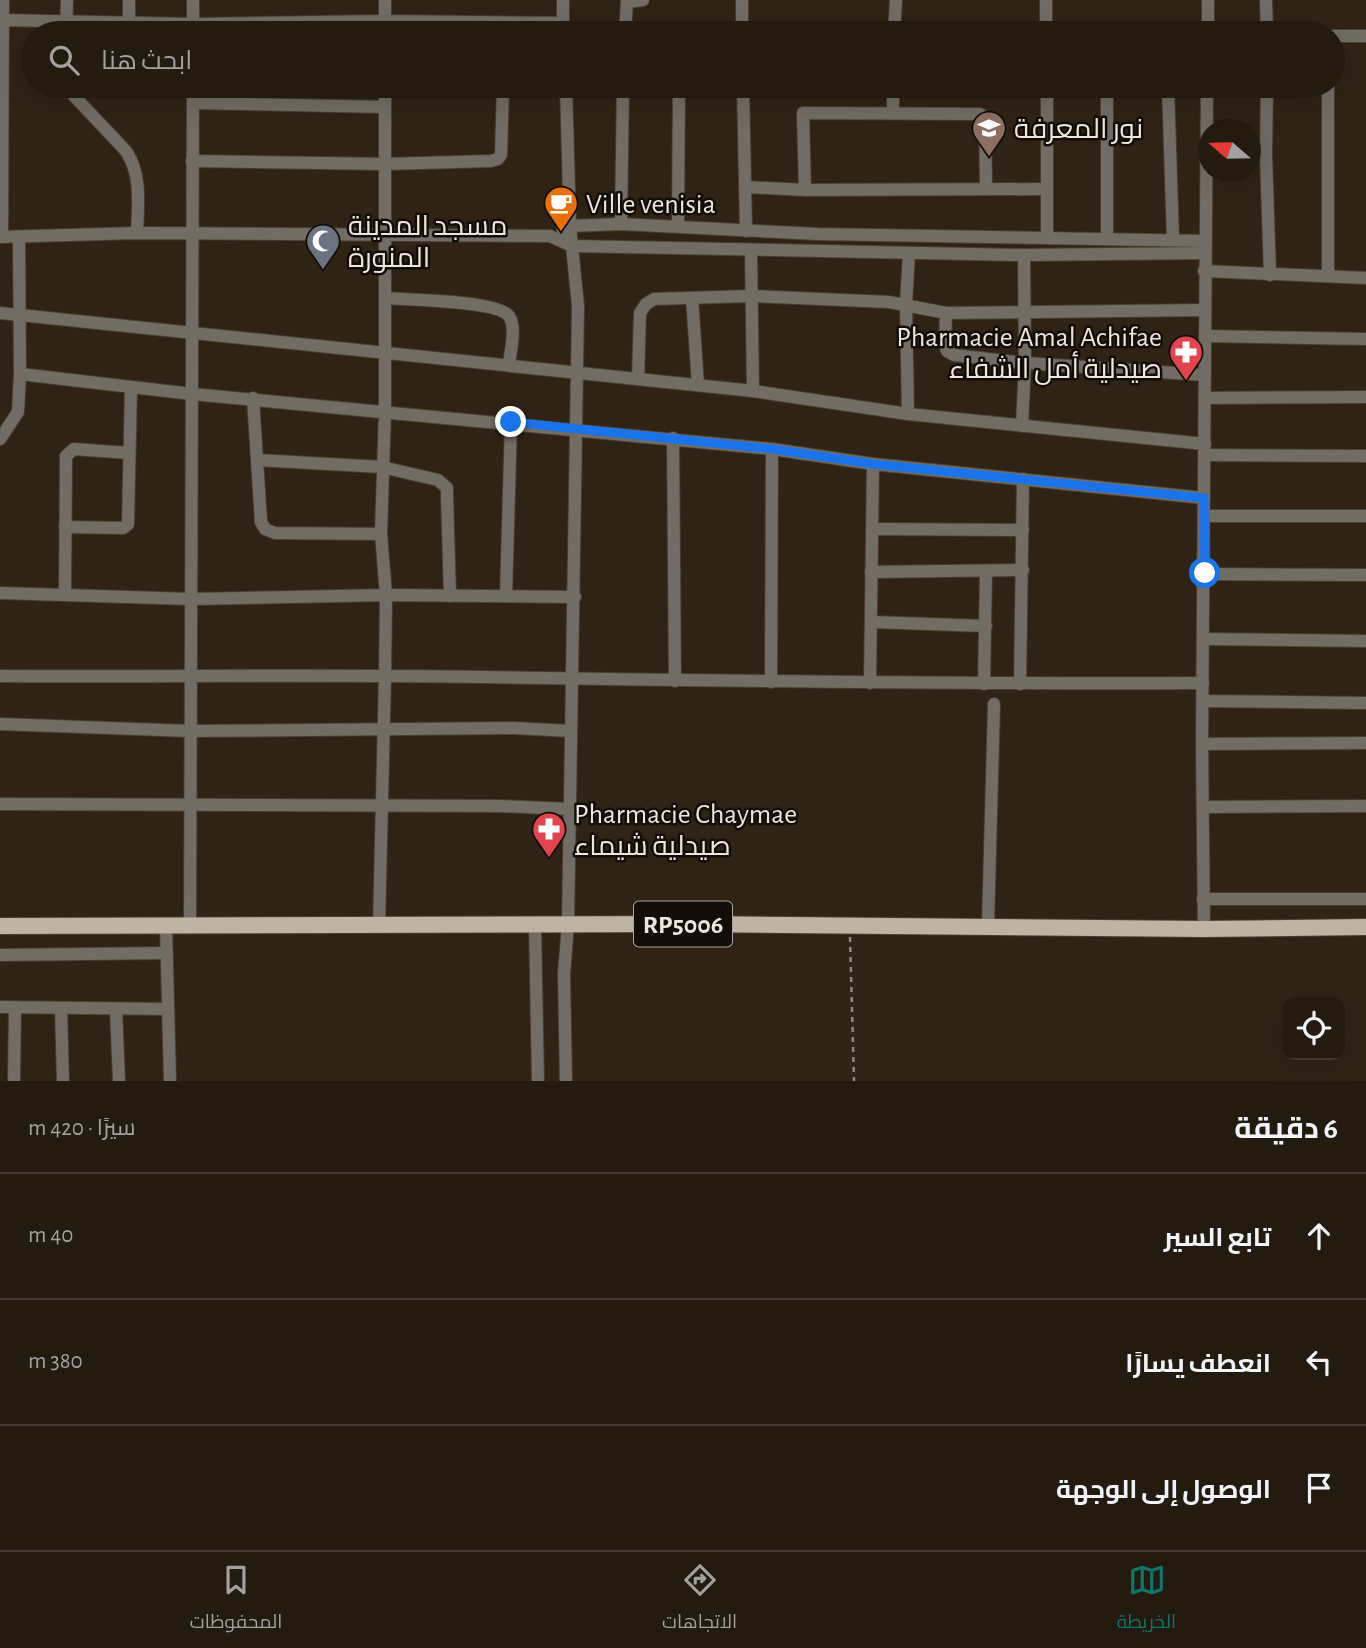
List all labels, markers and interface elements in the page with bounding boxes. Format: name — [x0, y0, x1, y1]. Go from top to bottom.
search box — [21, 21, 1345, 98]
icon: search — [45, 41, 83, 79]
text: ابحث هنا — [101, 48, 192, 74]
school or university icon: نور المعرفة — [970, 109, 1008, 158]
place label: نور المعرفة — [1014, 116, 1143, 144]
north arrow — [1198, 119, 1261, 182]
cafe icon: Ville venisia — [542, 184, 580, 233]
place label: Ville venisia — [586, 191, 716, 219]
place label: مسجد المدينة المنورة — [348, 213, 508, 273]
mosque icon: مسجد المدينة المنورة — [304, 222, 342, 271]
place label: Pharmacie Amal Achifae صيدلية أمل الشفاء — [896, 324, 1162, 385]
pharmacy icon: Pharmacie Amal Achifae صيدلية أمل الشفاء — [1167, 333, 1205, 382]
route end — [495, 406, 526, 437]
route start — [1189, 557, 1220, 588]
place label: Pharmacie Chaymae صيدلية شيماء — [574, 801, 797, 861]
pharmacy icon: Pharmacie Chaymae صيدلية شيماء — [530, 810, 568, 859]
road number: RP5006 — [634, 902, 732, 946]
map controls — [1282, 997, 1345, 1060]
button: locate — [1282, 997, 1345, 1060]
text: 6 دقيقة — [1234, 1114, 1338, 1144]
text: سيرًا · 420 m — [28, 1117, 136, 1140]
icon: ahead — [1300, 1217, 1338, 1255]
text: 40 m — [28, 1224, 73, 1247]
text: تابع السير — [1164, 1225, 1271, 1251]
icon: left — [1300, 1343, 1338, 1381]
text: 380 m — [28, 1350, 83, 1373]
text: انعطف يسارًا — [1125, 1351, 1271, 1377]
icon: arrive — [1300, 1469, 1338, 1507]
text: الوصول إلى الوجهة — [1056, 1477, 1271, 1503]
tab: المحفوظات — [190, 1561, 282, 1639]
tab: الاتجاهات — [662, 1561, 737, 1639]
tab: الخريطة — [1117, 1561, 1176, 1639]

